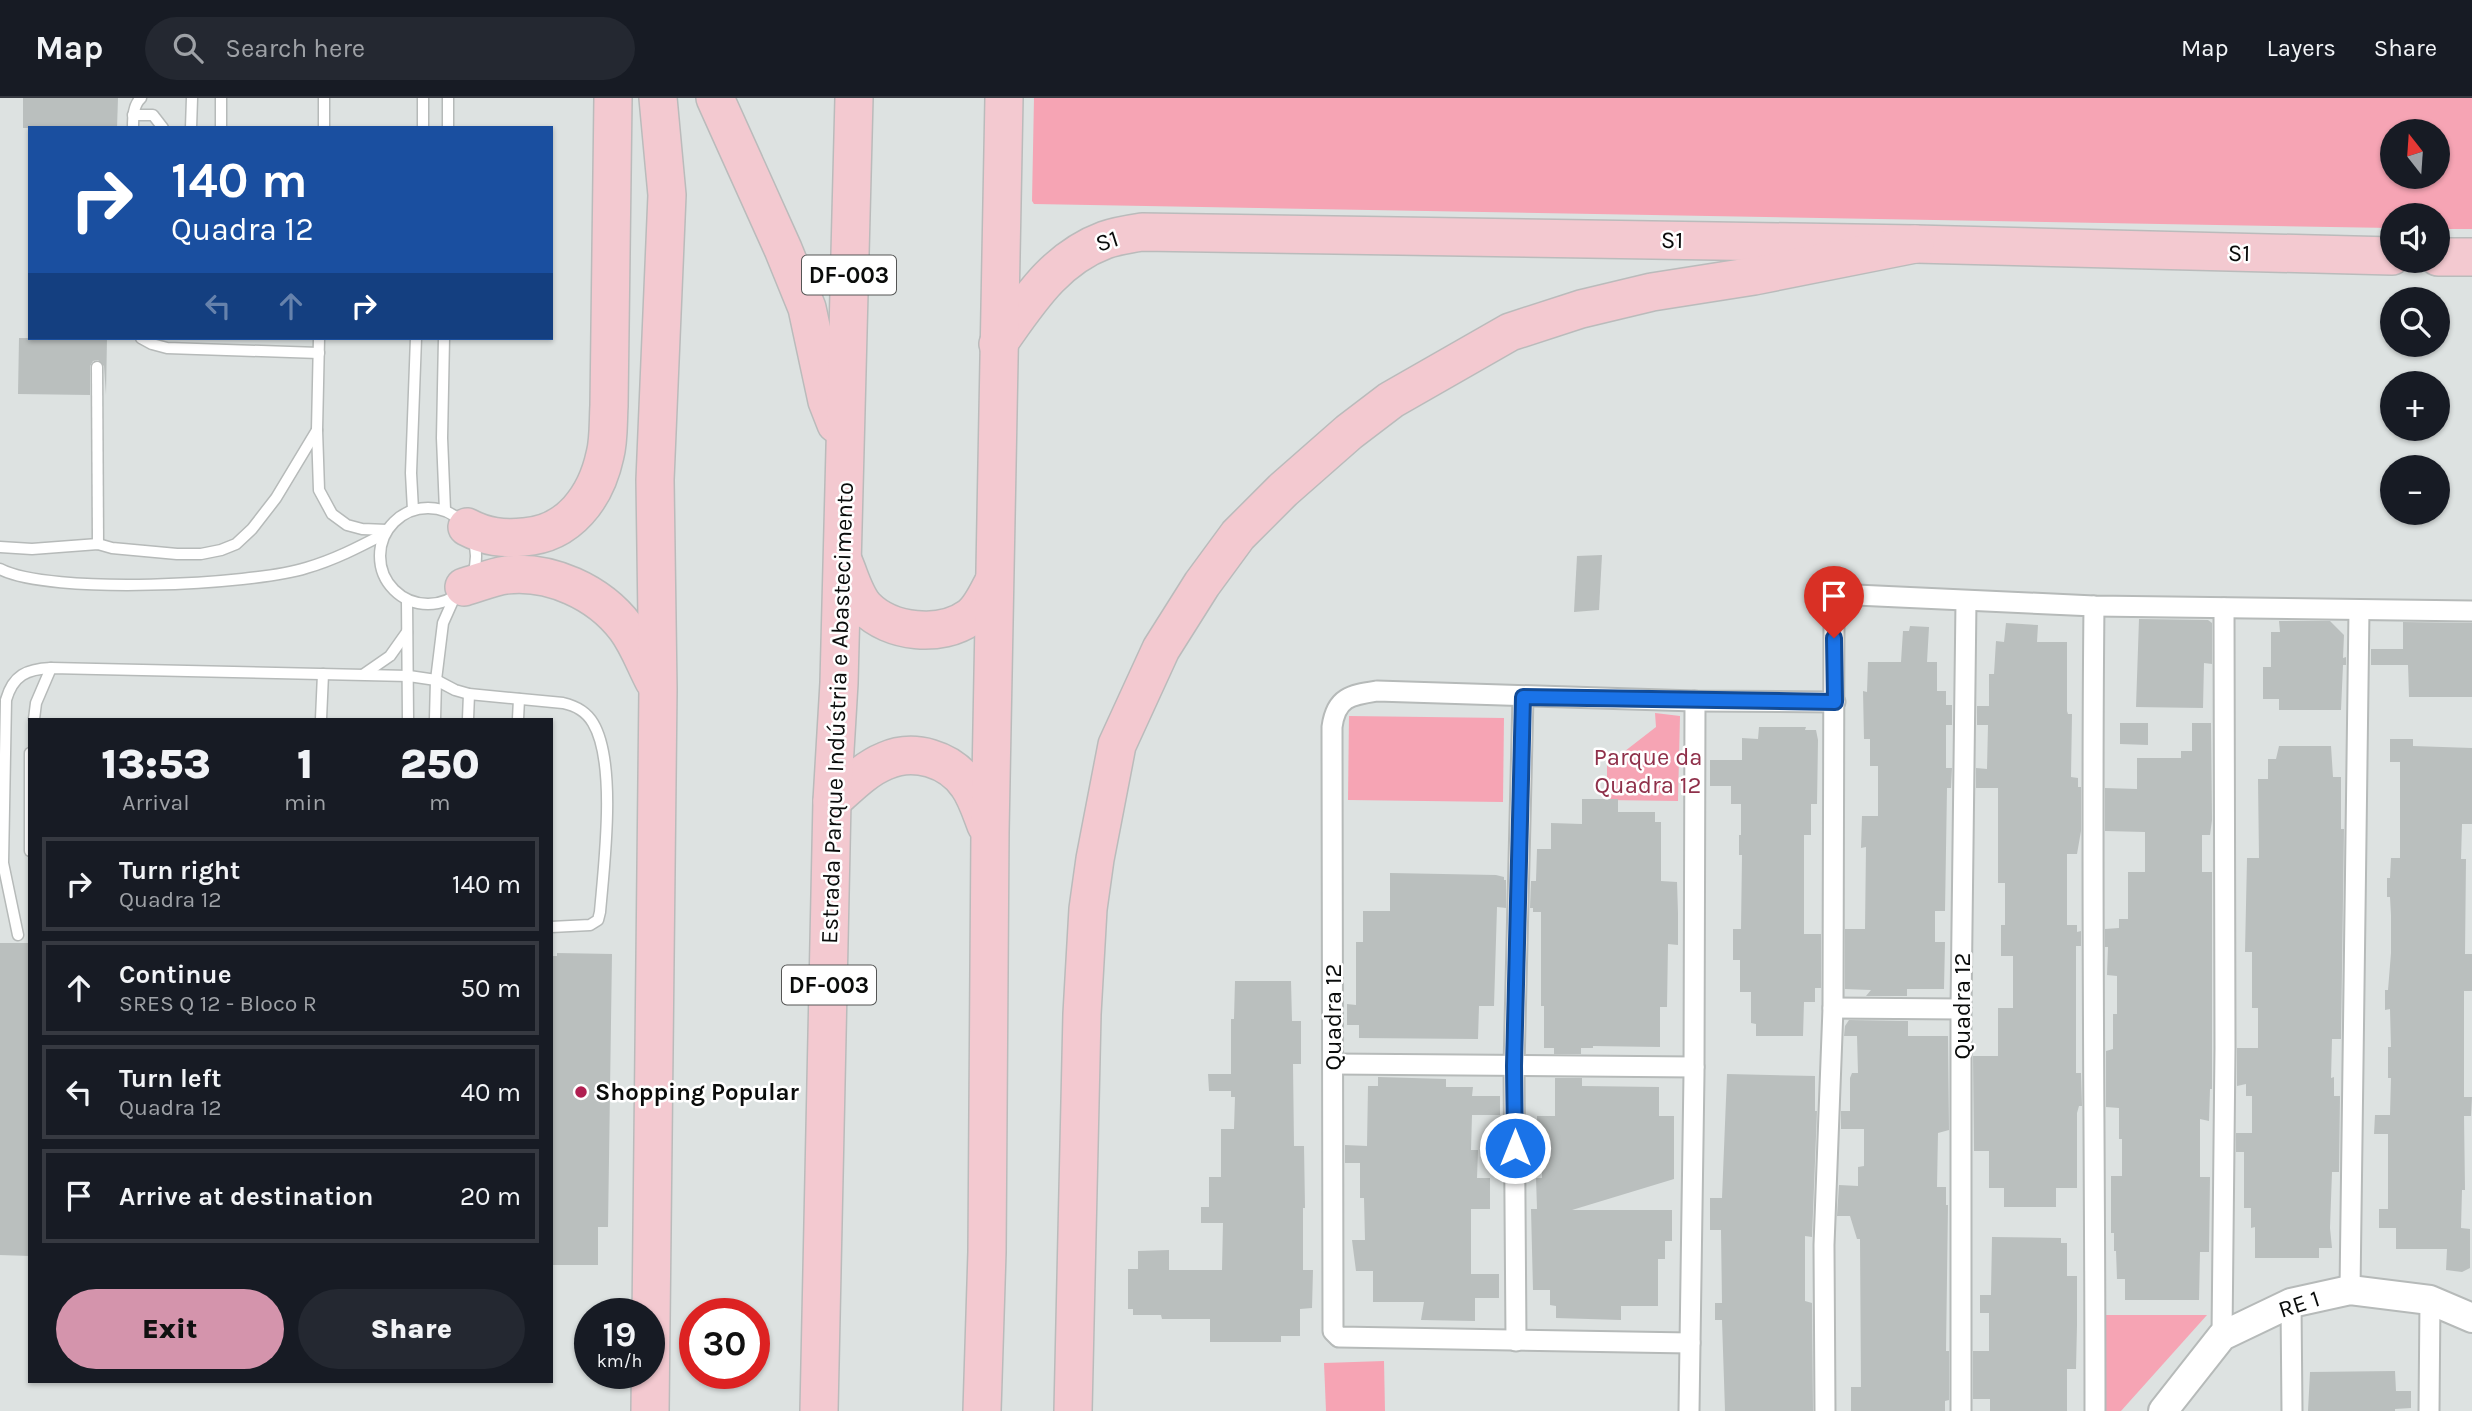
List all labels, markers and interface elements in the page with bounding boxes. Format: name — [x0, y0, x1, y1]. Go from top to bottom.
search box — [145, 17, 635, 80]
text: Map — [35, 29, 103, 67]
icon: search — [169, 29, 207, 67]
text: Search here — [225, 33, 365, 64]
text: Map — [2181, 34, 2229, 62]
text: Layers — [2267, 34, 2336, 62]
text: Share — [2374, 34, 2437, 62]
north arrow — [2380, 119, 2450, 189]
map controls — [2380, 119, 2450, 525]
text: 140 m — [171, 152, 308, 209]
icon: right — [56, 154, 147, 245]
button: sound — [2380, 203, 2450, 273]
text: Quadra 12 — [171, 211, 314, 248]
street label: S1 — [1092, 224, 1122, 258]
street label: S1 — [1661, 226, 1683, 254]
street label: S1 — [2228, 239, 2250, 267]
road number: DF-003 — [802, 256, 896, 294]
icon: left — [199, 287, 237, 325]
icon: ahead — [272, 287, 310, 325]
icon: right — [345, 287, 383, 325]
button: search — [2380, 287, 2450, 357]
button: + — [2380, 371, 2450, 441]
button: − — [2380, 455, 2450, 525]
street label: Estrada Parque Indústria e Abastecimento — [815, 481, 859, 945]
pin — [1804, 566, 1864, 638]
icon: arrive — [1815, 577, 1853, 615]
text: 13:53 — [101, 739, 211, 789]
text: 1 — [297, 739, 313, 789]
text: 250 — [400, 739, 480, 789]
park label: Parque da Quadra 12 — [1593, 743, 1703, 799]
text: Arrival — [122, 789, 190, 816]
text: min — [284, 789, 326, 816]
text: m — [429, 789, 450, 816]
text: Turn right — [119, 855, 240, 886]
icon: right — [60, 865, 98, 903]
text: 140 m — [452, 869, 521, 900]
text: Quadra 12 — [119, 886, 222, 913]
street label: Quadra 12 — [1948, 952, 1976, 1060]
text: Continue — [119, 959, 231, 990]
street label: Quadra 12 — [1319, 963, 1347, 1071]
road number: DF-003 — [782, 965, 876, 1004]
icon: ahead — [60, 969, 98, 1007]
text: 50 m — [460, 973, 521, 1004]
text: SRES Q 12 - Bloco R — [119, 990, 317, 1017]
text: Turn left — [119, 1063, 221, 1094]
icon: left — [60, 1073, 98, 1111]
text: 40 m — [461, 1077, 521, 1108]
place label: Shopping Popular — [595, 1078, 800, 1106]
marker: Shopping Popular — [573, 1084, 589, 1100]
text: Quadra 12 — [119, 1094, 222, 1121]
position arrow — [1478, 1111, 1552, 1185]
icon: arrive — [60, 1177, 98, 1215]
text: Arrive at destination — [119, 1181, 373, 1212]
text: 20 m — [460, 1181, 521, 1212]
street label: RE 1 — [2275, 1284, 2323, 1324]
button: Exit — [56, 1289, 284, 1369]
button: Share — [298, 1289, 525, 1369]
speed limit sign: 30 — [679, 1298, 770, 1389]
text: 19 — [603, 1314, 636, 1355]
text: km/h — [597, 1350, 642, 1372]

